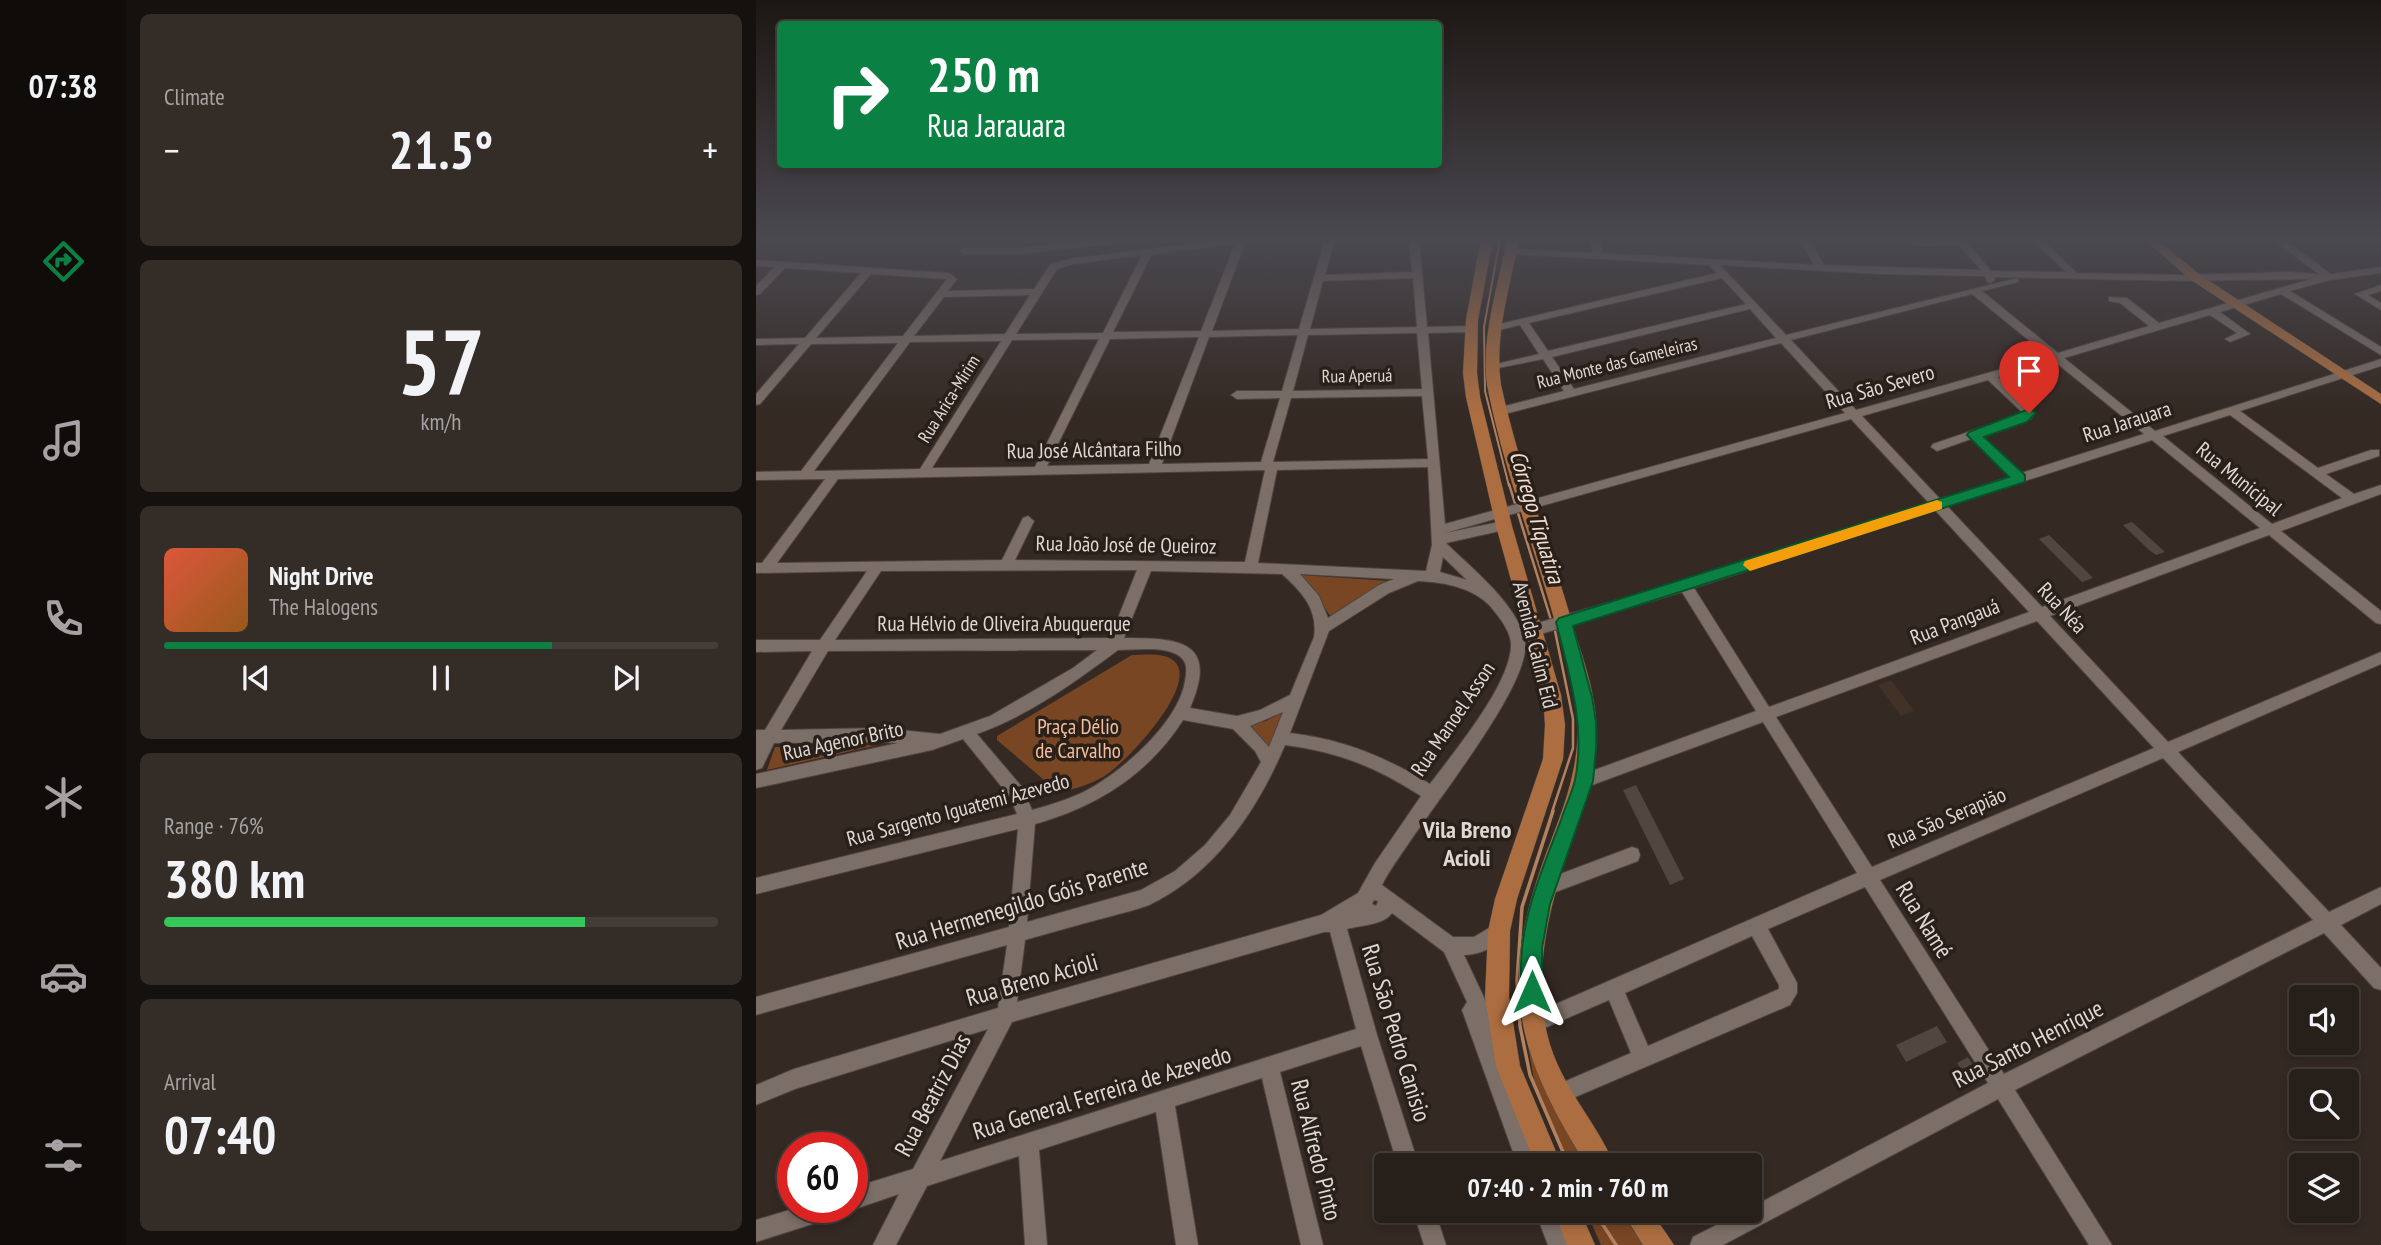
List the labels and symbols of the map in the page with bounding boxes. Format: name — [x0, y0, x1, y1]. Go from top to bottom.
street label: Rua Monte das Gameleiras — [1534, 331, 1699, 394]
pin — [1999, 341, 2059, 413]
street label: Rua Arica-Mirim — [913, 351, 985, 447]
street label: Rua São Severo — [1822, 358, 1937, 415]
street label: Rua Aperuá — [1321, 363, 1393, 388]
street label: Rua Jarauara — [2079, 395, 2174, 448]
street label: Rua José Alcântara Filho — [1006, 434, 1182, 465]
street label: Rua Municipal — [2191, 436, 2288, 522]
water label: Córrego Tiquatira — [1504, 447, 1572, 588]
street label: Rua João José de Queiroz — [1035, 529, 1217, 560]
street label: Rua Néa — [2032, 576, 2093, 639]
street label: Avenida Calim Eid — [1507, 579, 1564, 711]
street label: Rua Pangauá — [1906, 592, 2003, 651]
street label: Rua Hélvio de Oliveira Abuquerque — [877, 610, 1131, 637]
street label: Rua Manoel Asson — [1404, 656, 1501, 781]
park label: Praça Délio de Carvalho — [1035, 713, 1121, 764]
street label: Rua Agenor Brito — [780, 715, 906, 766]
street label: Rua Sargento Iguatemi Azevedo — [844, 767, 1072, 852]
street label: Rua São Serapião — [1884, 781, 2010, 855]
district label: Vila Breno Acioli — [1422, 814, 1512, 873]
street label: Rua Hermenegildo Góis Parente — [892, 850, 1152, 957]
street label: Rua Namé — [1889, 876, 1960, 964]
street label: Rua São Pedro Canisio — [1355, 940, 1438, 1125]
street label: Rua Breno Acioli — [962, 946, 1101, 1013]
position arrow — [1495, 955, 1569, 1029]
street label: Rua Santo Henrique — [1947, 992, 2108, 1095]
street label: Rua Beatriz Dias — [887, 1028, 978, 1161]
street label: Rua General Ferreira de Azevedo — [969, 1038, 1235, 1147]
street label: Rua Alfredo Pinto — [1284, 1076, 1349, 1224]
speed limit sign: 60 — [777, 1132, 868, 1223]

